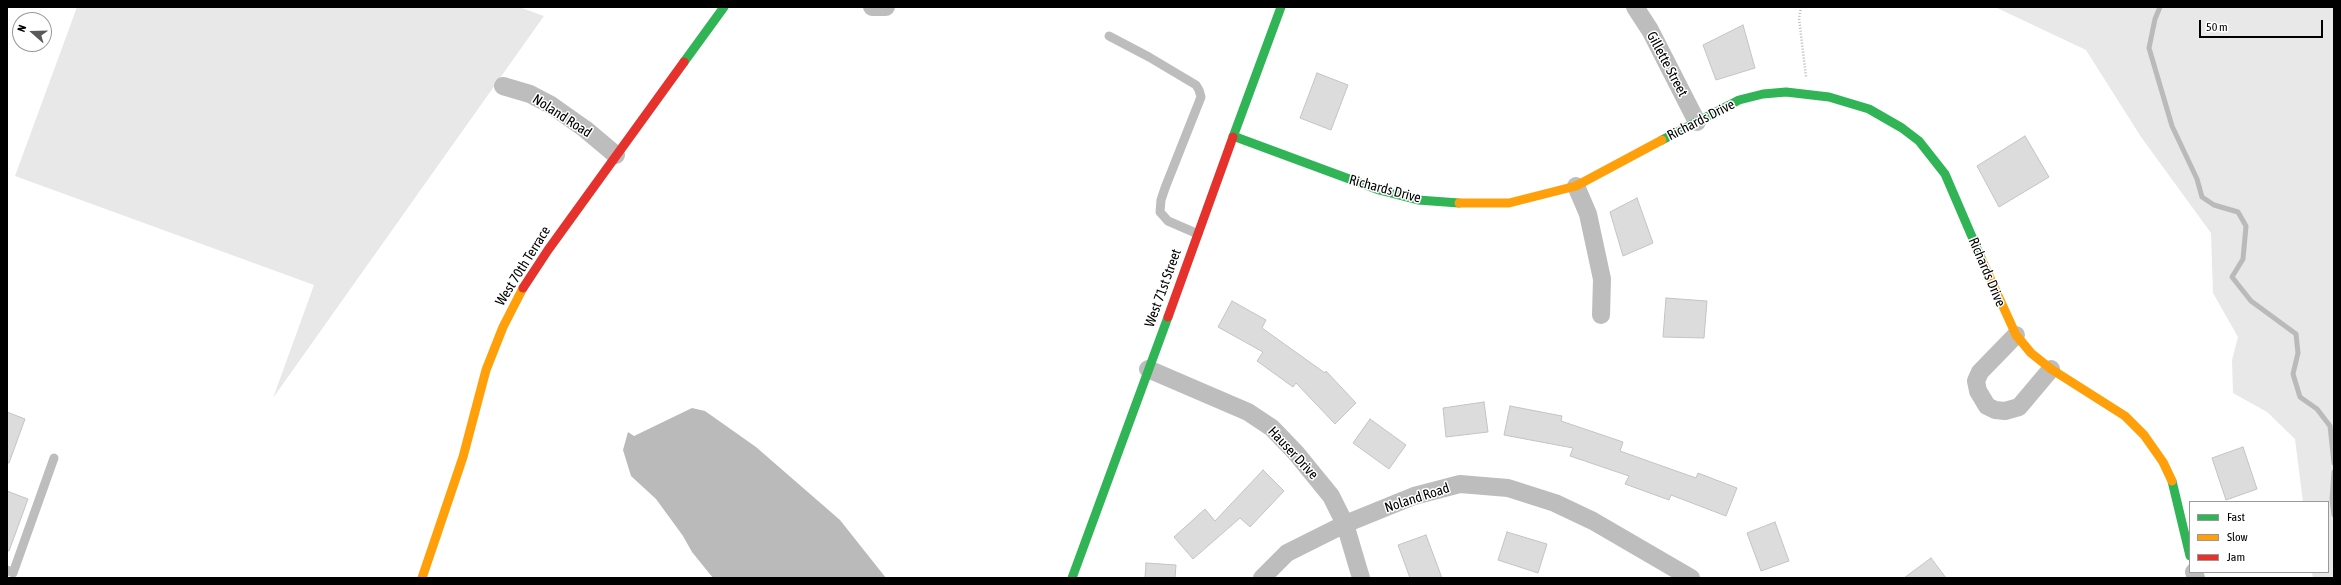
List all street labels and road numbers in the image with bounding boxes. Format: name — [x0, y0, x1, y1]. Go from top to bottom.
street label: Gillette Street — [1643, 29, 1691, 99]
street label: Noland Road — [529, 91, 595, 141]
street label: Richards Drive — [1664, 96, 1738, 144]
street label: Richards Drive — [1347, 171, 1423, 207]
street label: West 70th Terrace — [492, 223, 554, 309]
street label: Richards Drive — [1965, 235, 2009, 309]
street label: West 71st Street — [1141, 247, 1185, 329]
street label: Hauser Drive — [1264, 423, 1322, 483]
street label: Noland Road — [1382, 480, 1452, 516]

